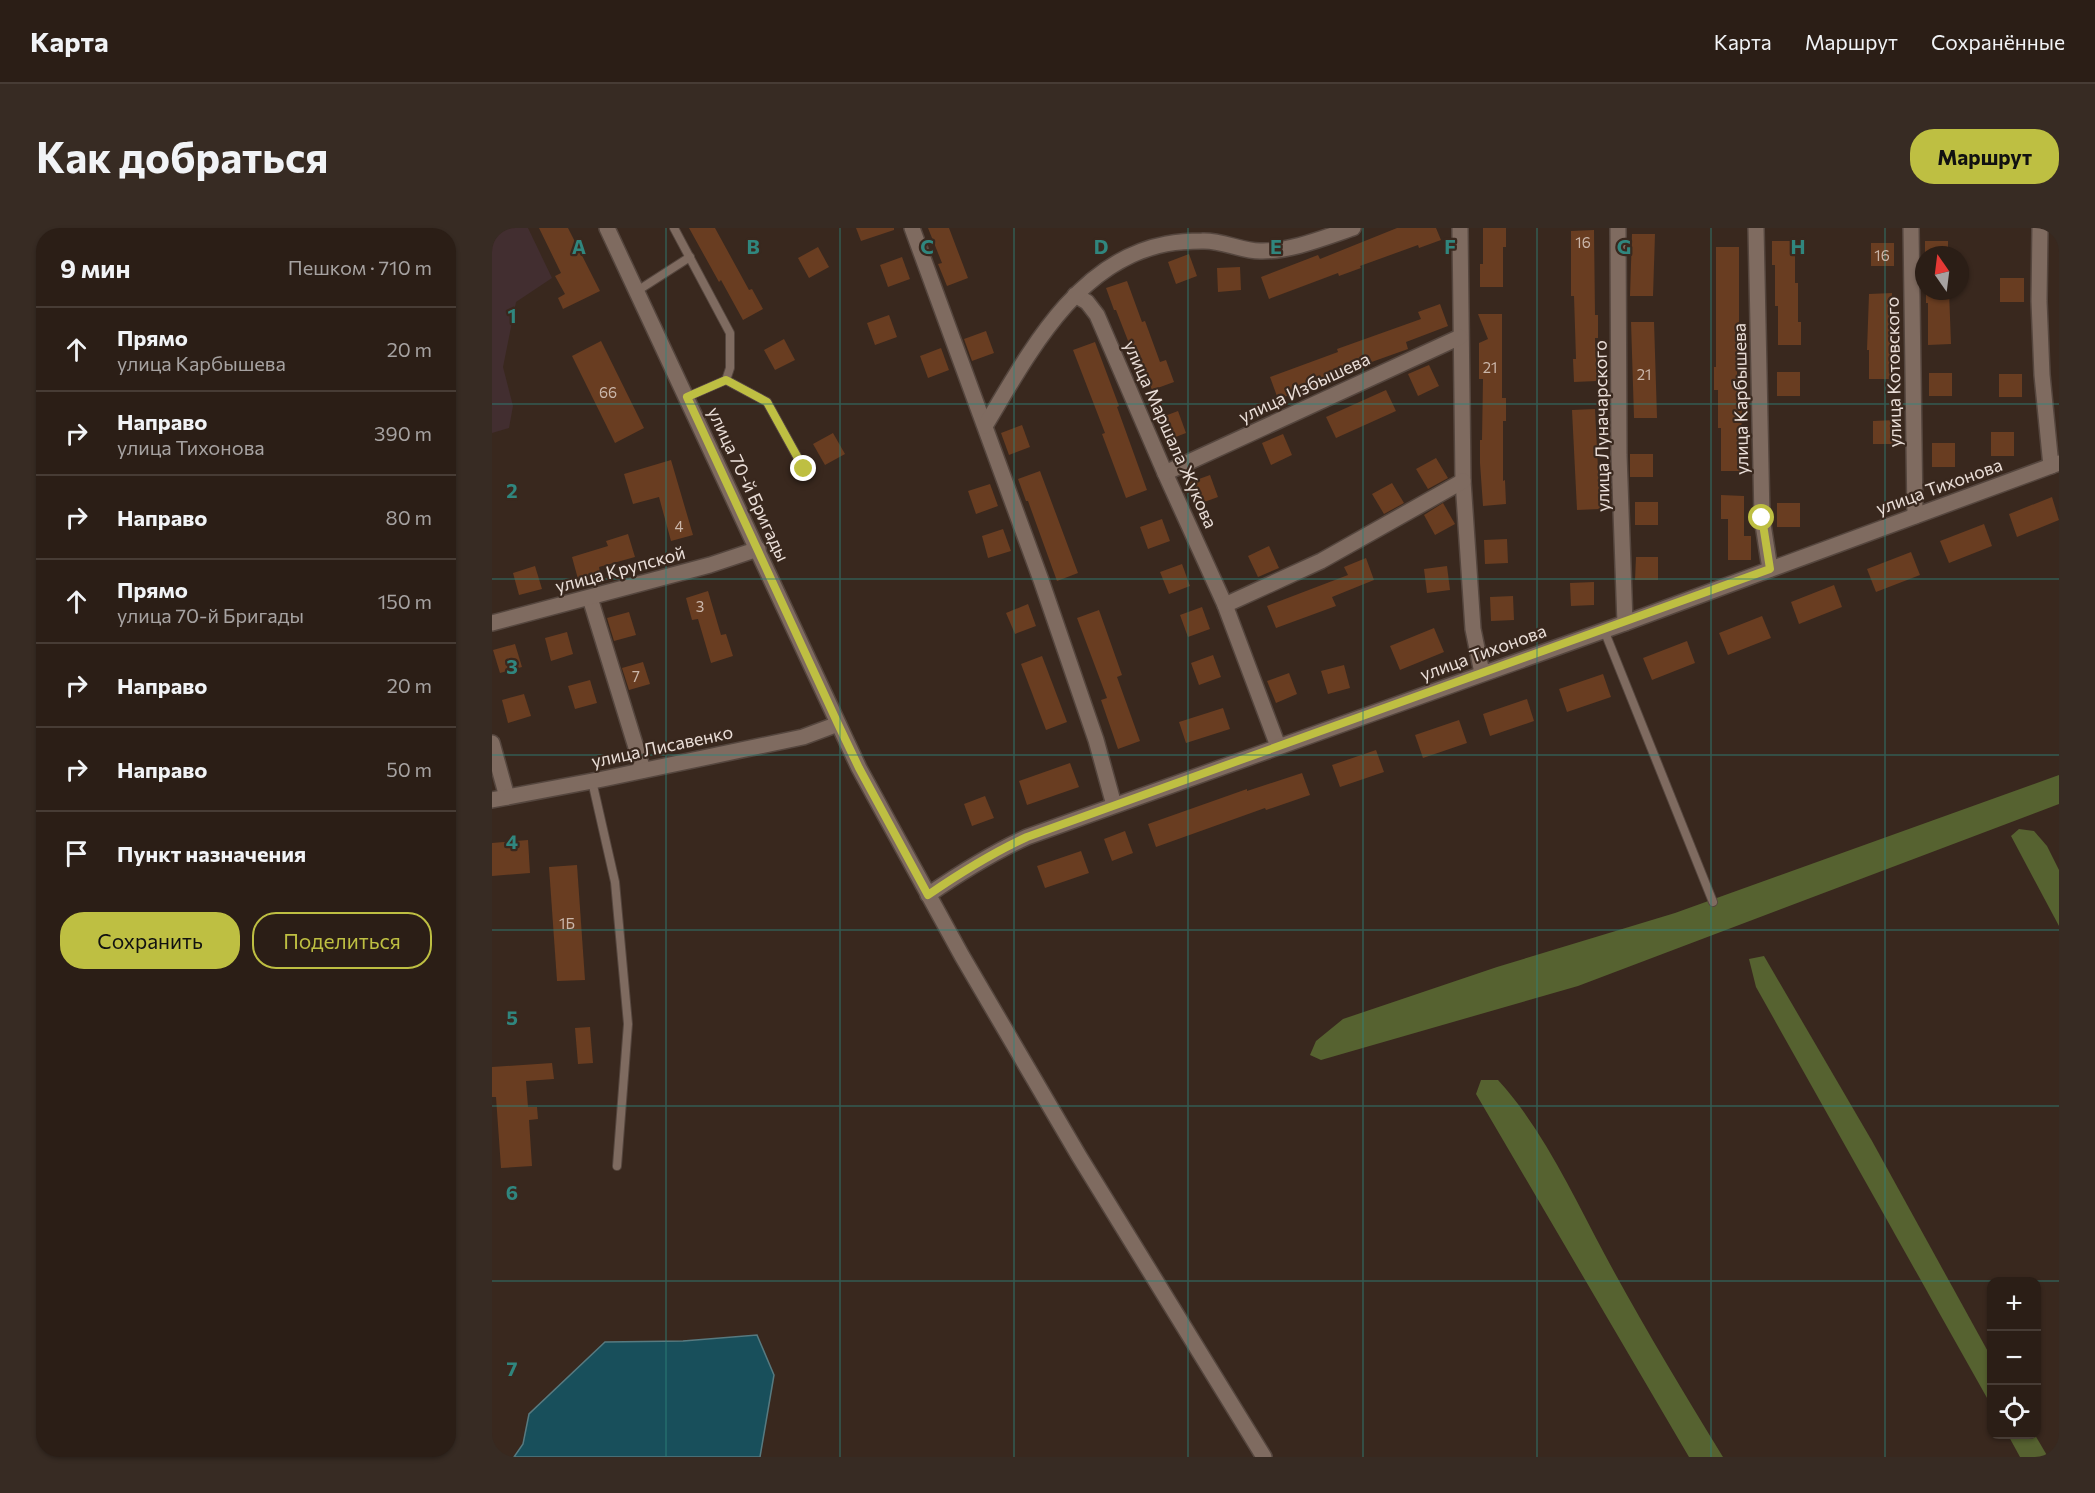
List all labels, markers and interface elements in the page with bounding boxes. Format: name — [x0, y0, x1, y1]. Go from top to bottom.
text: Карта — [30, 24, 109, 58]
text: Карта — [1714, 29, 1772, 54]
text: Маршрут — [1805, 29, 1898, 54]
text: Сохранённые — [1931, 29, 2065, 54]
button: Маршрут — [1910, 129, 2059, 184]
text: Как добраться — [36, 130, 328, 182]
house number: 16 — [1575, 233, 1591, 251]
text: A — [572, 234, 586, 258]
text: B — [746, 234, 760, 258]
text: C — [920, 234, 934, 258]
text: D — [1094, 234, 1108, 258]
text: E — [1270, 234, 1282, 258]
text: F — [1444, 234, 1456, 258]
text: G — [1617, 234, 1631, 258]
text: H — [1791, 234, 1806, 258]
house number: 16 — [1874, 246, 1890, 264]
north arrow — [1915, 246, 1969, 300]
text: 9 мин — [60, 252, 130, 283]
text: Пешком · 710 m — [288, 255, 432, 279]
street label: улица Котовского — [1881, 296, 1905, 448]
text: 1 — [507, 303, 517, 327]
street label: улица Карбышева — [1728, 323, 1752, 475]
text: Прямо — [117, 324, 188, 351]
icon: ahead — [60, 333, 93, 366]
text: 20 m — [387, 337, 432, 361]
street label: улица Маршала Жукова — [1120, 337, 1222, 531]
street label: улица Луначарского — [1589, 340, 1613, 512]
street label: улица Избышева — [1235, 347, 1373, 427]
text: улица Карбышева — [117, 351, 286, 375]
house number: 21 — [1483, 358, 1497, 376]
house number: 21 — [1637, 365, 1651, 383]
house number: 66 — [599, 383, 617, 401]
street label: улица 70-й Бригады — [703, 403, 795, 565]
text: Направо — [117, 408, 207, 435]
icon: right — [60, 417, 93, 450]
text: 390 m — [374, 421, 432, 445]
text: улица Тихонова — [117, 435, 265, 459]
street label: улица Тихонова — [1873, 453, 2005, 519]
route end — [790, 455, 816, 481]
text: 2 — [506, 478, 518, 502]
icon: right — [60, 501, 93, 534]
text: Направо — [117, 504, 207, 531]
route start — [1748, 504, 1774, 530]
text: 80 m — [386, 505, 432, 529]
house number: 4 — [675, 517, 684, 535]
street label: улица Крупской — [553, 541, 687, 597]
text: Прямо — [117, 576, 188, 603]
icon: ahead — [60, 585, 93, 618]
text: 150 m — [378, 589, 432, 613]
house number: 3 — [696, 597, 704, 615]
text: улица 70-й Бригады — [117, 603, 304, 627]
street label: улица Тихонова — [1417, 619, 1549, 685]
text: 3 — [506, 654, 518, 678]
house number: 7 — [632, 667, 640, 685]
icon: right — [60, 669, 93, 702]
text: Направо — [117, 672, 207, 699]
text: 20 m — [387, 673, 432, 697]
street label: улица Лисавенко — [589, 720, 735, 772]
icon: right — [60, 753, 93, 786]
text: Направо — [117, 756, 207, 783]
text: 50 m — [386, 757, 432, 781]
text: 4 — [506, 829, 518, 853]
icon: arrive — [60, 837, 93, 870]
text: Пункт назначения — [117, 840, 306, 867]
button: Сохранить — [60, 912, 240, 969]
button: Поделиться — [252, 912, 432, 969]
house number: 1Б — [559, 914, 575, 932]
text: 5 — [506, 1005, 518, 1029]
text: 6 — [506, 1180, 518, 1204]
map controls — [1987, 1277, 2041, 1439]
button: + — [1987, 1277, 2041, 1331]
button: − — [1987, 1331, 2041, 1385]
text: 7 — [507, 1356, 518, 1380]
button: locate — [1987, 1385, 2041, 1439]

